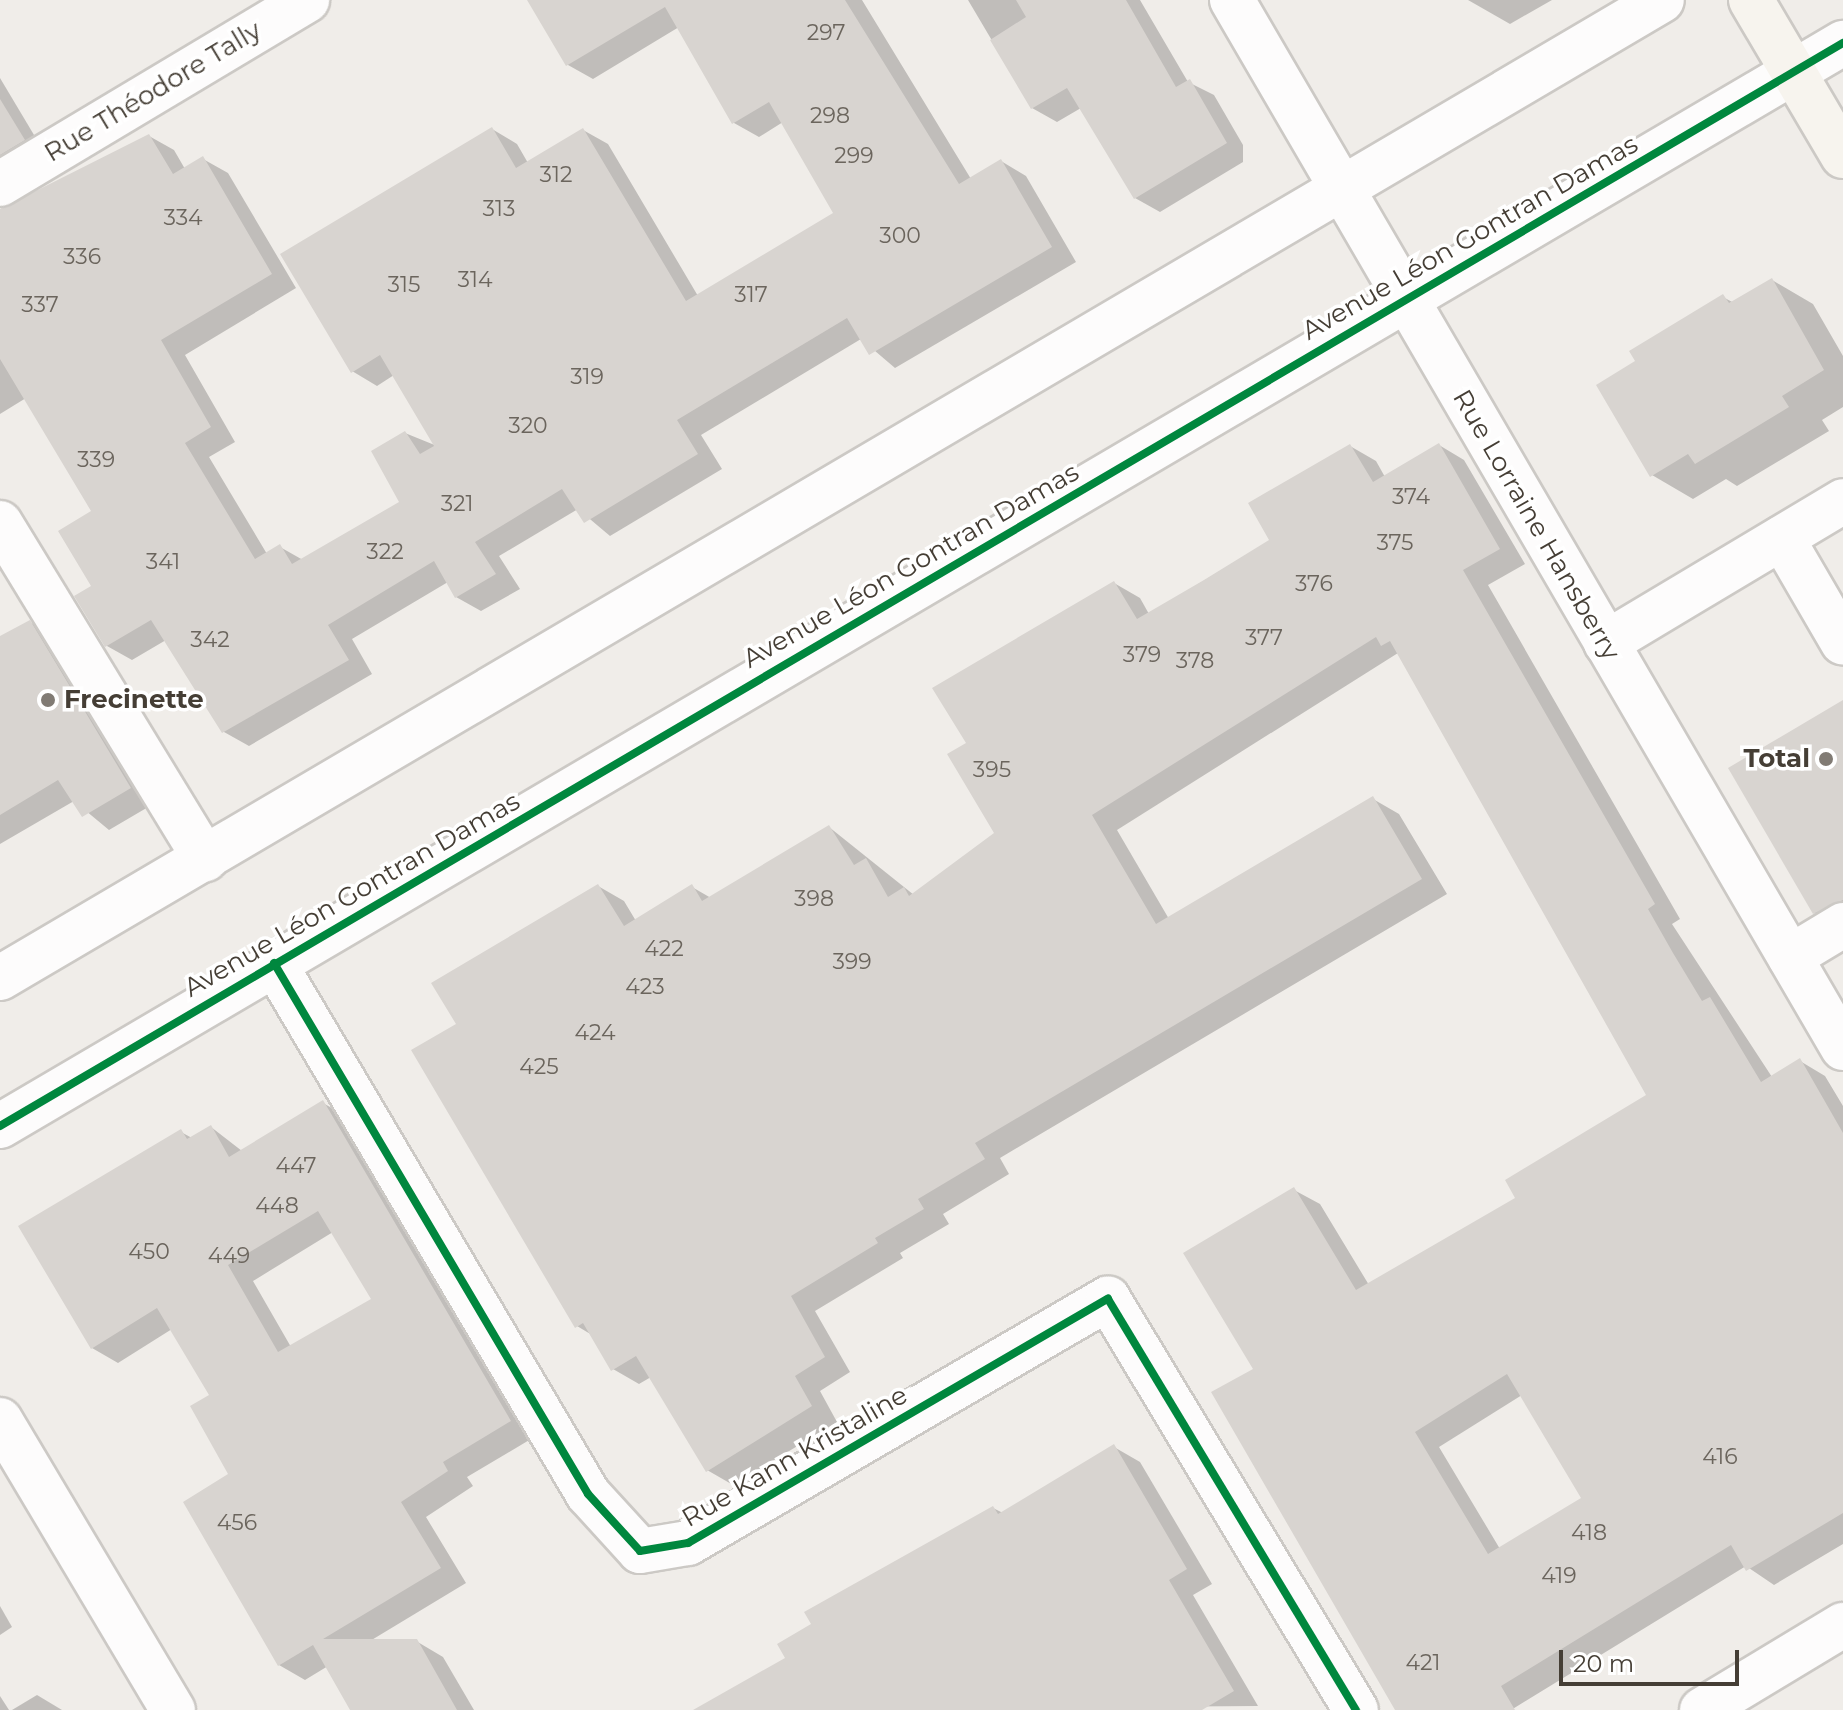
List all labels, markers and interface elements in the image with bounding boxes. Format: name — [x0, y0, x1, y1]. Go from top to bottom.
street label: Rue Théodore Tally — [39, 15, 267, 169]
house number: 297 — [807, 20, 845, 46]
house number: 298 — [810, 103, 850, 129]
street label: Avenue Léon Gontran Damas — [1297, 129, 1643, 347]
house number: 299 — [834, 143, 874, 169]
house number: 312 — [540, 162, 572, 188]
house number: 313 — [483, 196, 515, 222]
house number: 334 — [163, 205, 203, 231]
house number: 300 — [879, 223, 921, 249]
house number: 336 — [63, 244, 101, 270]
house number: 314 — [458, 267, 492, 293]
house number: 315 — [388, 272, 420, 298]
house number: 317 — [734, 282, 768, 308]
house number: 337 — [21, 292, 59, 318]
house number: 319 — [570, 364, 604, 390]
street label: Rue Lorraine Hansberry — [1446, 384, 1626, 666]
house number: 320 — [508, 413, 548, 439]
house number: 339 — [77, 447, 115, 473]
street label: Avenue Léon Gontran Damas — [738, 457, 1084, 675]
house number: 374 — [1392, 484, 1430, 510]
house number: 321 — [441, 491, 473, 517]
house number: 375 — [1376, 530, 1414, 556]
house number: 322 — [366, 539, 404, 565]
house number: 341 — [146, 549, 180, 575]
house number: 376 — [1295, 571, 1333, 597]
house number: 377 — [1245, 625, 1283, 651]
house number: 342 — [190, 627, 230, 653]
house number: 379 — [1123, 642, 1161, 668]
house number: 378 — [1176, 648, 1214, 674]
place label: Frecinette — [64, 684, 204, 716]
marker: Frecinette — [39, 691, 57, 709]
place label: Total — [1744, 743, 1810, 775]
marker: Total — [1817, 750, 1835, 768]
house number: 395 — [973, 757, 1011, 783]
street label: Avenue Léon Gontran Damas — [179, 786, 525, 1004]
house number: 398 — [794, 886, 834, 912]
house number: 422 — [644, 936, 684, 962]
house number: 399 — [832, 949, 872, 975]
house number: 423 — [625, 974, 665, 1000]
house number: 424 — [574, 1020, 616, 1046]
house number: 425 — [519, 1054, 559, 1080]
house number: 447 — [276, 1153, 316, 1179]
house number: 448 — [255, 1193, 299, 1219]
house number: 450 — [128, 1239, 170, 1265]
house number: 449 — [208, 1243, 250, 1269]
street label: Rue Kann Kristaline — [677, 1380, 913, 1534]
house number: 416 — [1702, 1444, 1738, 1470]
house number: 456 — [217, 1510, 257, 1536]
house number: 418 — [1571, 1520, 1607, 1546]
house number: 419 — [1541, 1563, 1577, 1589]
scale bar — [1563, 1634, 1743, 1684]
text: 20 m — [1573, 1649, 1634, 1678]
house number: 421 — [1406, 1650, 1440, 1676]

